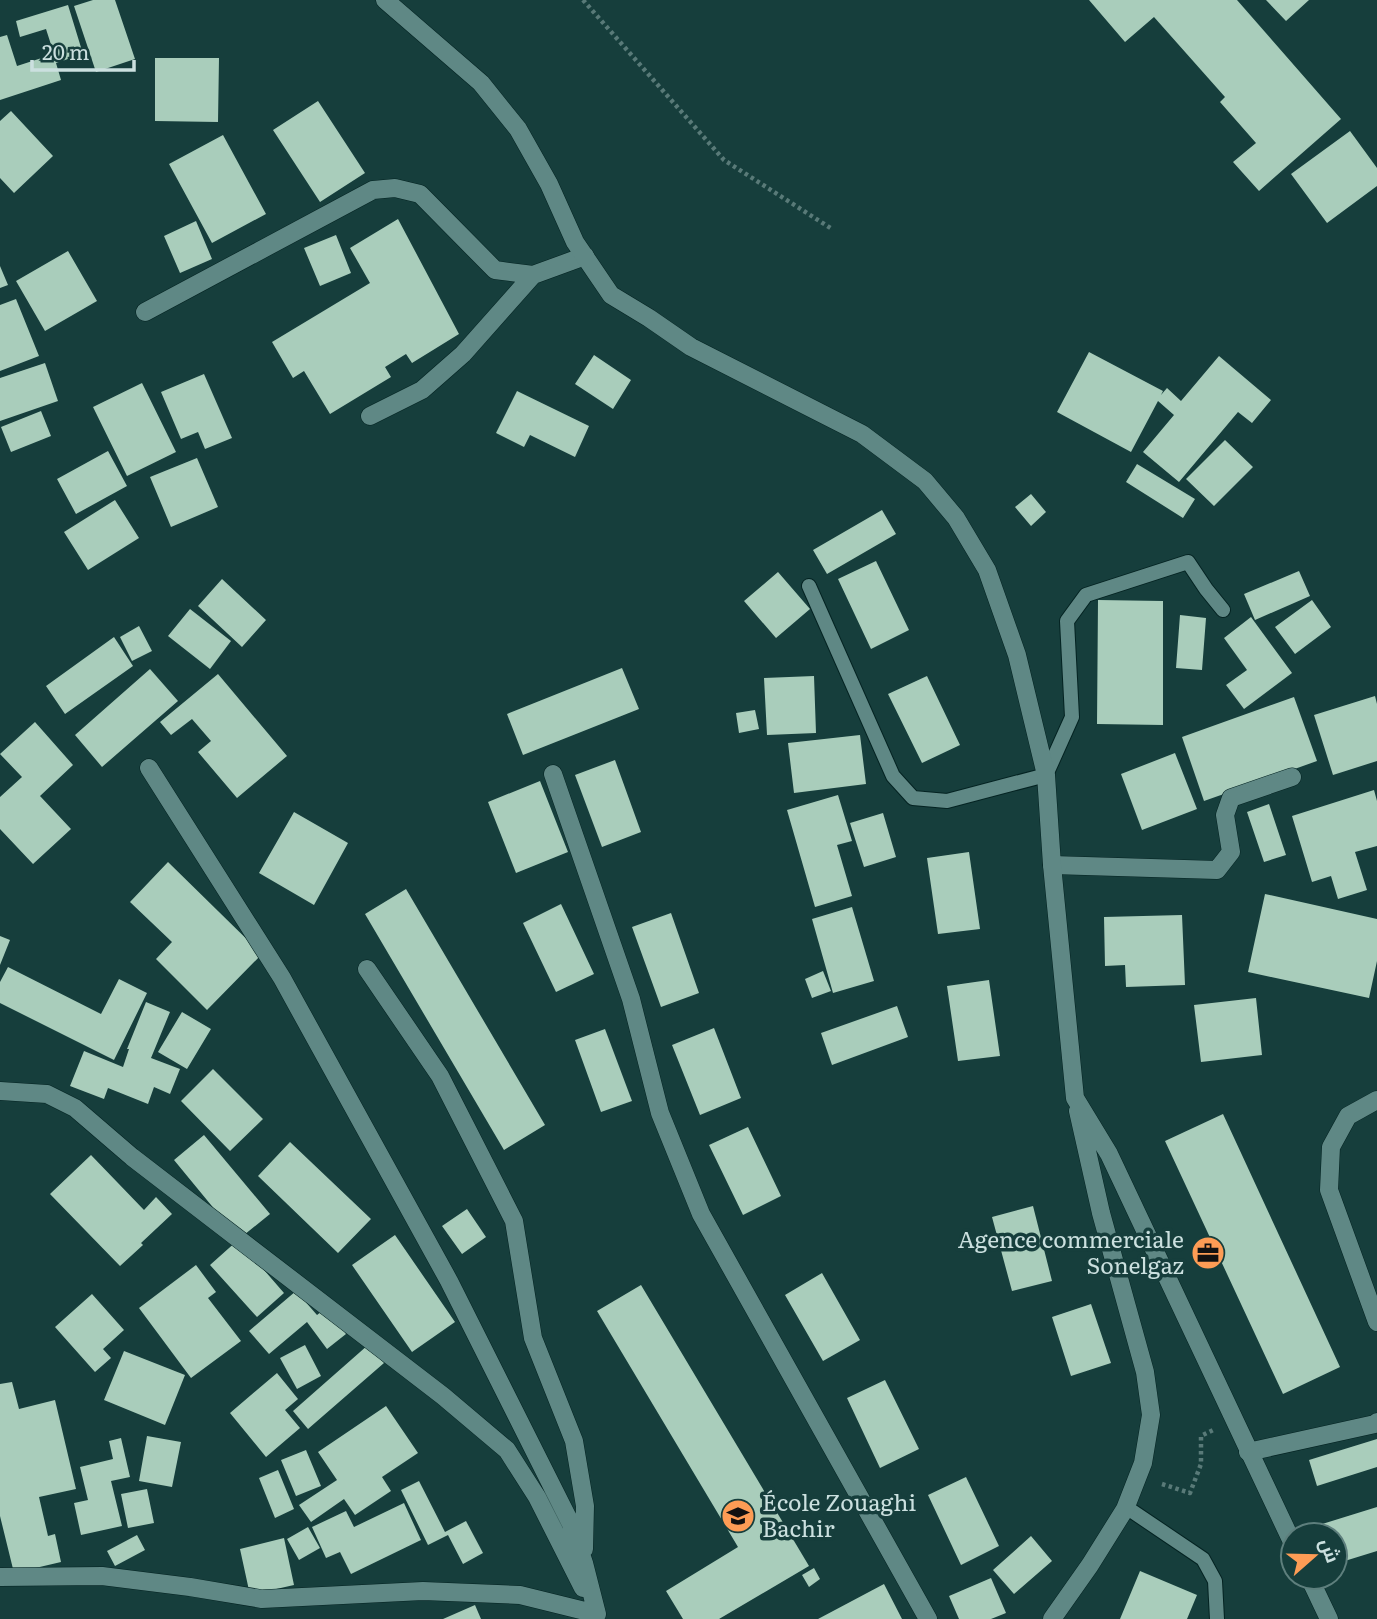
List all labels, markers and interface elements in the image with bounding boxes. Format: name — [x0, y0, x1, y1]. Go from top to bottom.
scale bar — [32, 28, 133, 72]
text: 20 m — [42, 35, 89, 66]
place label: Agence commerciale Sonelgaz — [958, 1221, 1184, 1281]
office icon: Agence commerciale Sonelgaz — [1189, 1234, 1227, 1272]
place label: École Zouaghi Bachir — [762, 1484, 916, 1544]
school or university icon: École Zouaghi Bachir — [719, 1497, 757, 1535]
north arrow — [1279, 1521, 1349, 1591]
text: ش — [1314, 1534, 1348, 1566]

